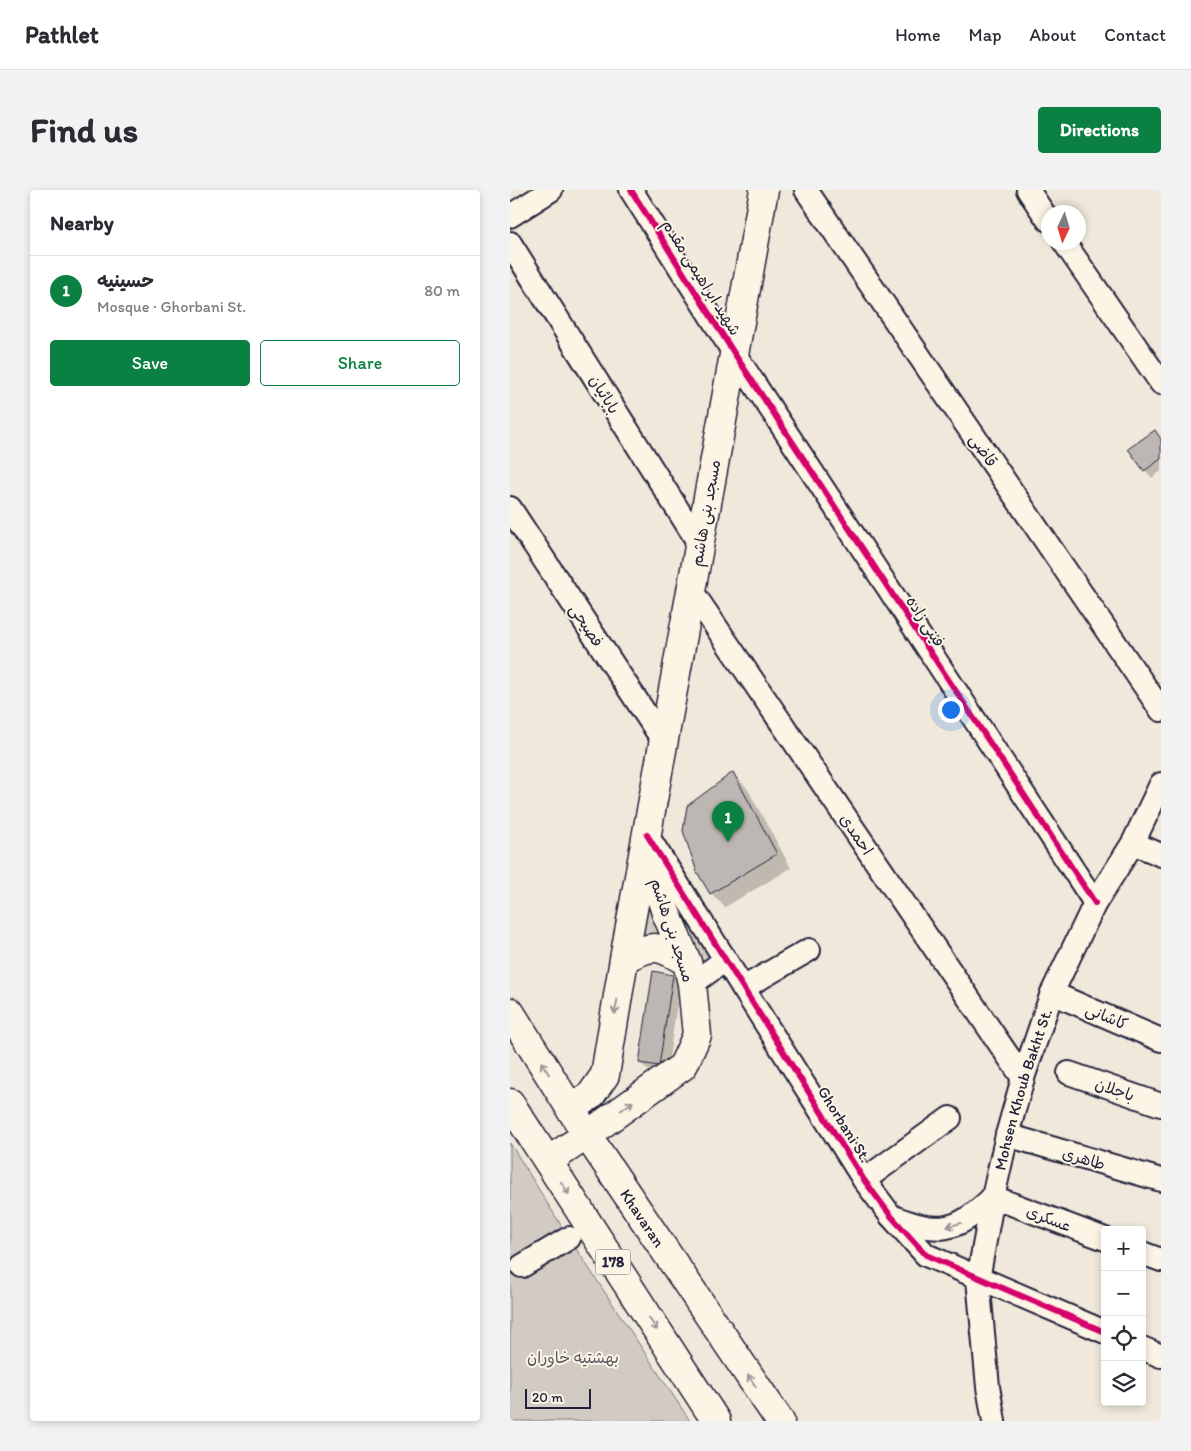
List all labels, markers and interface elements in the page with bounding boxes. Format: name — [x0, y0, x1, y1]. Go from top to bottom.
text: Pathlet — [25, 20, 99, 49]
text: Home — [895, 24, 941, 46]
text: Map — [969, 24, 1002, 46]
text: About — [1030, 24, 1076, 46]
text: Contact — [1104, 24, 1166, 46]
button: Directions — [1038, 107, 1161, 153]
text: Find us — [30, 109, 138, 151]
north arrow — [1041, 205, 1086, 250]
text: Nearby — [50, 210, 114, 235]
street label: شهید ابراهیمی مقدم — [656, 216, 745, 340]
text: حسینیه — [97, 269, 154, 292]
text: 1 — [62, 281, 70, 300]
text: 80 m — [424, 281, 460, 300]
text: Mosque · Ghorbani St. — [97, 297, 246, 316]
button: Save — [50, 340, 250, 386]
button: Share — [260, 340, 460, 386]
street label: بابائیان — [585, 371, 624, 417]
street label: قاضی — [965, 430, 1001, 471]
street label: مسجد بنی هاشم — [687, 458, 727, 568]
street label: فینی زاده — [901, 592, 949, 651]
street label: فصیحی — [565, 600, 607, 651]
your location — [938, 697, 964, 723]
pin: 1 — [712, 801, 744, 842]
street label: احمدی — [836, 810, 877, 859]
street label: مسجد بنی هاشم — [644, 876, 698, 985]
one-way arrow — [611, 998, 621, 1014]
street label: کاشانی — [1083, 999, 1131, 1035]
street label: Mohsen Khoub Bakht St. — [990, 1006, 1056, 1172]
one-way arrow — [539, 1061, 549, 1075]
street label: باجلان — [1093, 1074, 1137, 1105]
street label: Ghorbani St. — [814, 1083, 875, 1166]
one-way arrow — [620, 1101, 633, 1112]
street label: طاهری — [1060, 1143, 1107, 1174]
one-way arrow — [560, 1180, 570, 1194]
street label: Khavaran — [616, 1185, 669, 1251]
street label: عسکری — [1024, 1201, 1074, 1236]
one-way arrow — [946, 1221, 962, 1230]
map controls — [1101, 1226, 1146, 1406]
button: + — [1101, 1226, 1146, 1271]
road number: 178 — [596, 1250, 630, 1274]
button: − — [1101, 1271, 1146, 1316]
button: locate — [1101, 1316, 1146, 1361]
one-way arrow — [648, 1317, 658, 1331]
park label: بهشتیه خاوران — [527, 1348, 619, 1368]
button: layers — [1101, 1361, 1146, 1406]
one-way arrow — [747, 1374, 757, 1388]
scale bar — [525, 1386, 591, 1409]
text: 20 m — [532, 1389, 563, 1406]

